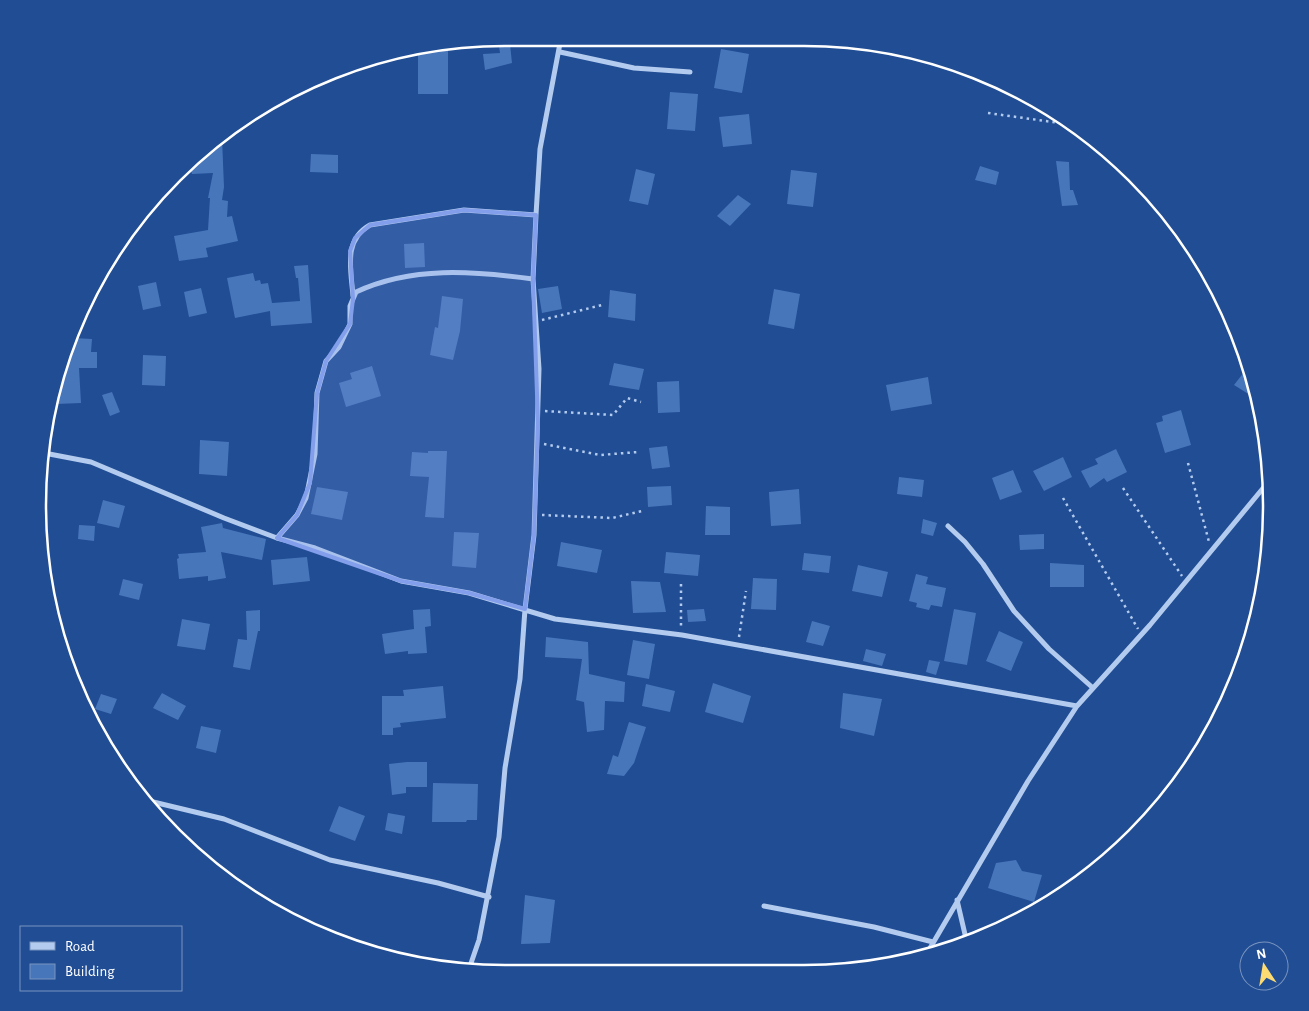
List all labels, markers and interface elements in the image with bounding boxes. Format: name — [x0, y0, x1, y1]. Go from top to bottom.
legend — [20, 926, 182, 991]
text: Road — [65, 939, 95, 954]
north arrow — [1239, 941, 1289, 991]
text: N — [1255, 946, 1268, 962]
text: Building — [65, 964, 115, 979]

